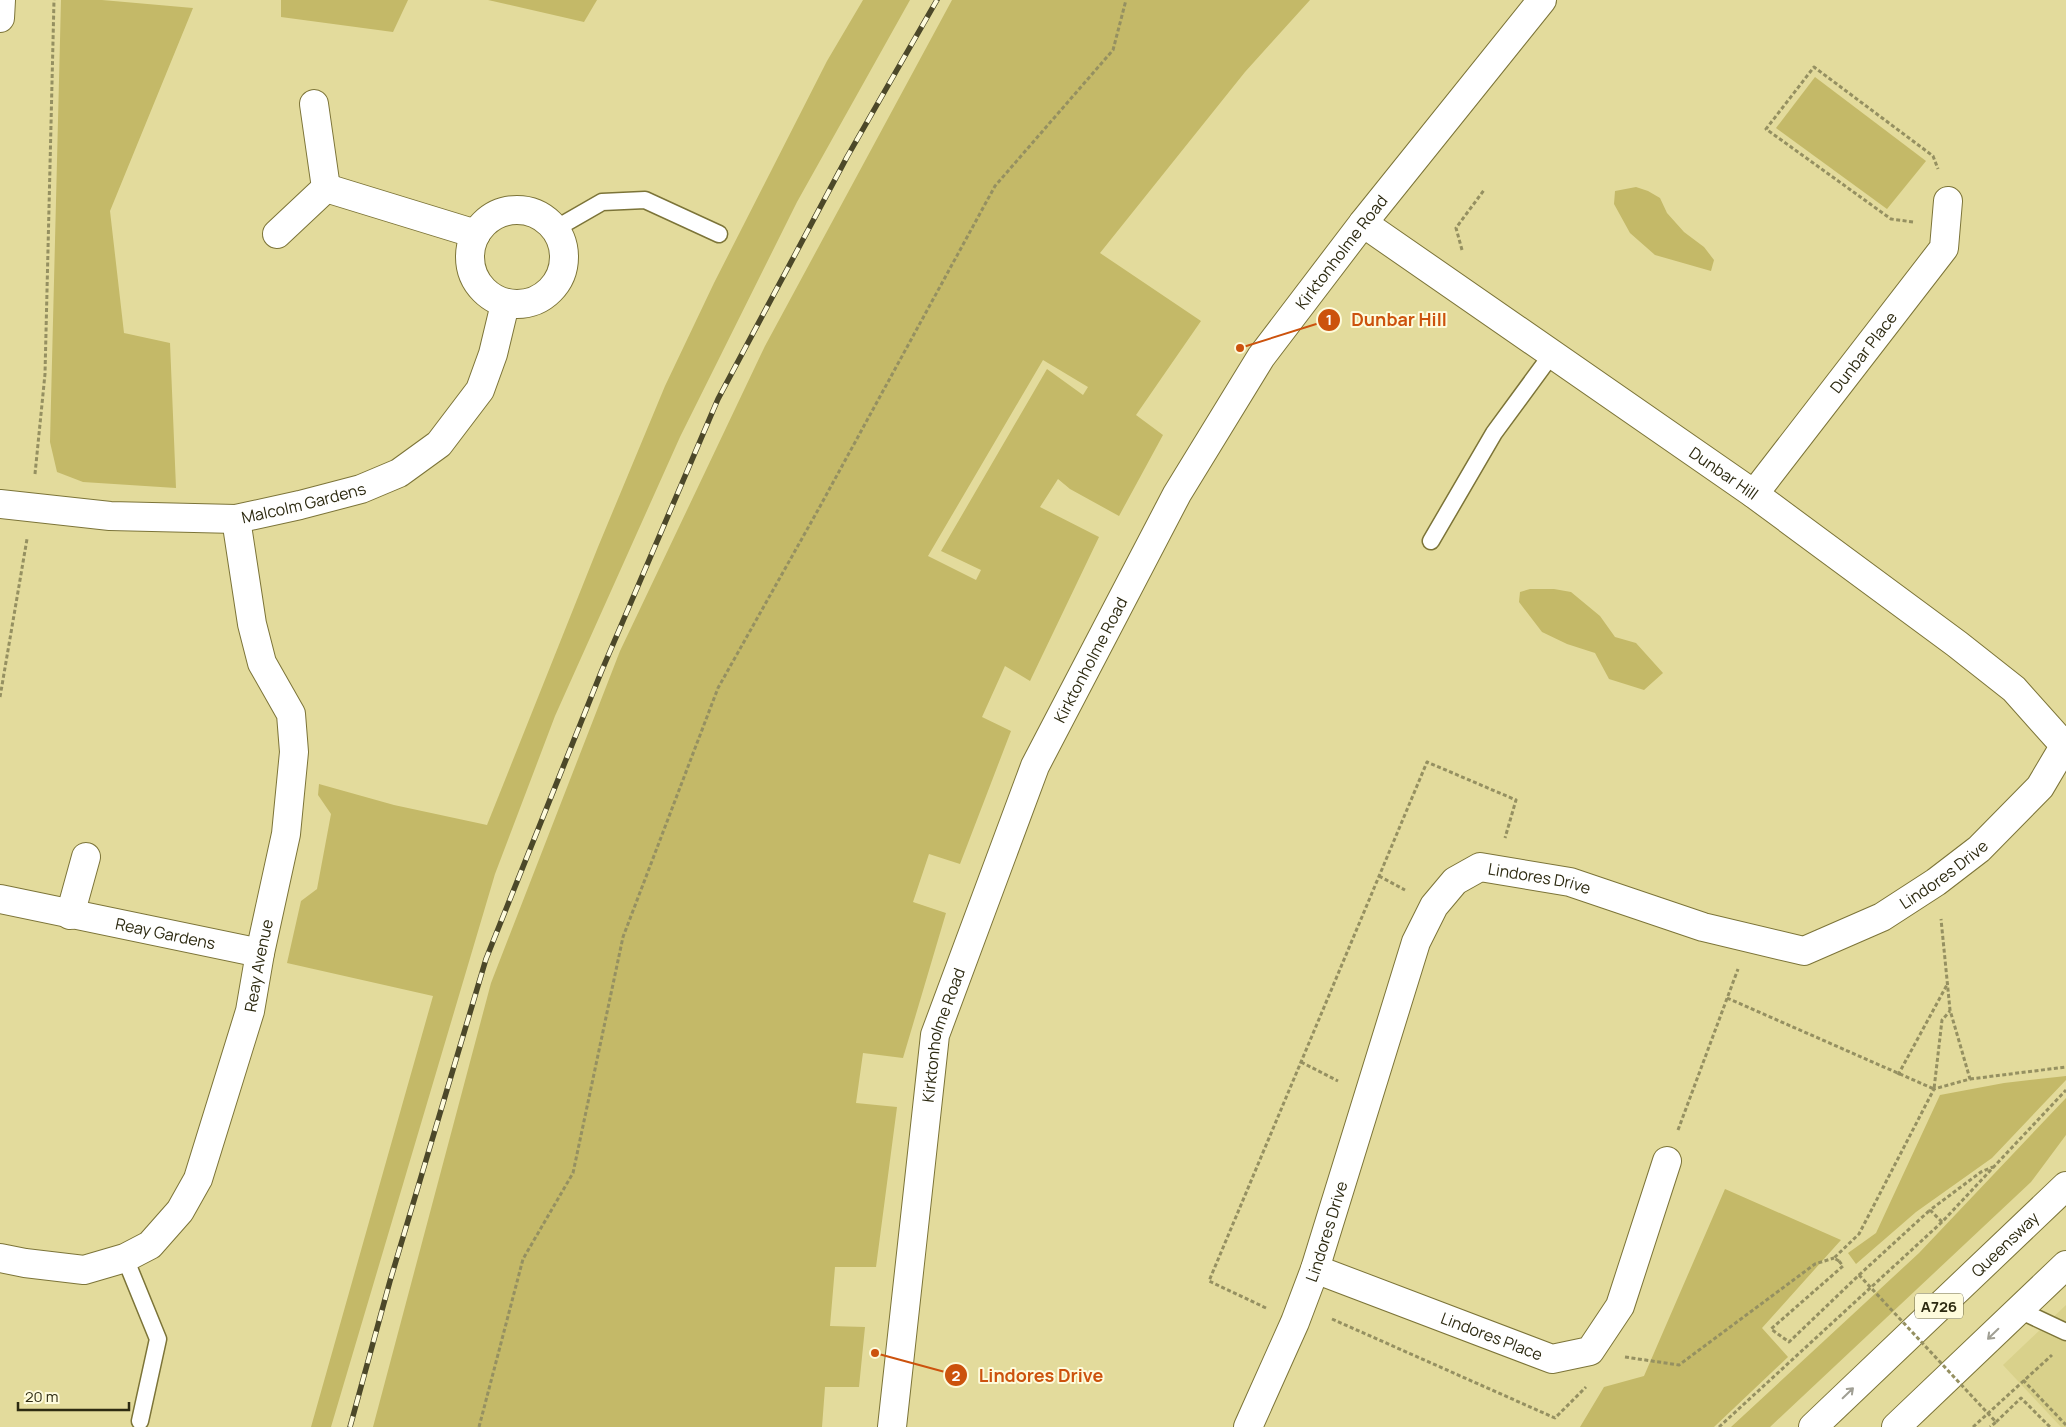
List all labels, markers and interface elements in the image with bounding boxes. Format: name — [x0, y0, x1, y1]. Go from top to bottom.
street label: Kirktonholme Road — [1290, 190, 1392, 314]
callout: Dunbar Hill — [1316, 303, 1457, 336]
text: Dunbar Hill — [1351, 307, 1447, 331]
street label: Dunbar Place — [1825, 307, 1902, 398]
text: 1 — [1326, 309, 1332, 330]
street label: Dunbar Hill — [1685, 441, 1763, 505]
street label: Malcolm Gardens — [239, 477, 369, 529]
street label: Kirktonholme Road — [1049, 593, 1132, 727]
street label: Lindores Drive — [1895, 835, 1993, 914]
street label: Lindores Drive — [1486, 858, 1594, 899]
street label: Reay Gardens — [113, 912, 217, 954]
street label: Reay Avenue — [239, 917, 278, 1014]
street label: Kirktonholme Road — [917, 965, 970, 1104]
street label: Lindores Drive — [1300, 1178, 1353, 1285]
street label: Queensway — [1966, 1206, 2044, 1282]
road number: A726 — [1915, 1294, 1963, 1318]
street label: Lindores Place — [1438, 1307, 1546, 1365]
one-way arrow — [1986, 1328, 1999, 1340]
callout: Lindores Drive — [944, 1359, 1113, 1392]
text: Lindores Drive — [979, 1363, 1103, 1387]
text: 2 — [952, 1365, 961, 1386]
scale bar — [18, 1380, 129, 1412]
text: 20 m — [25, 1386, 58, 1407]
one-way arrow — [1842, 1387, 1855, 1399]

